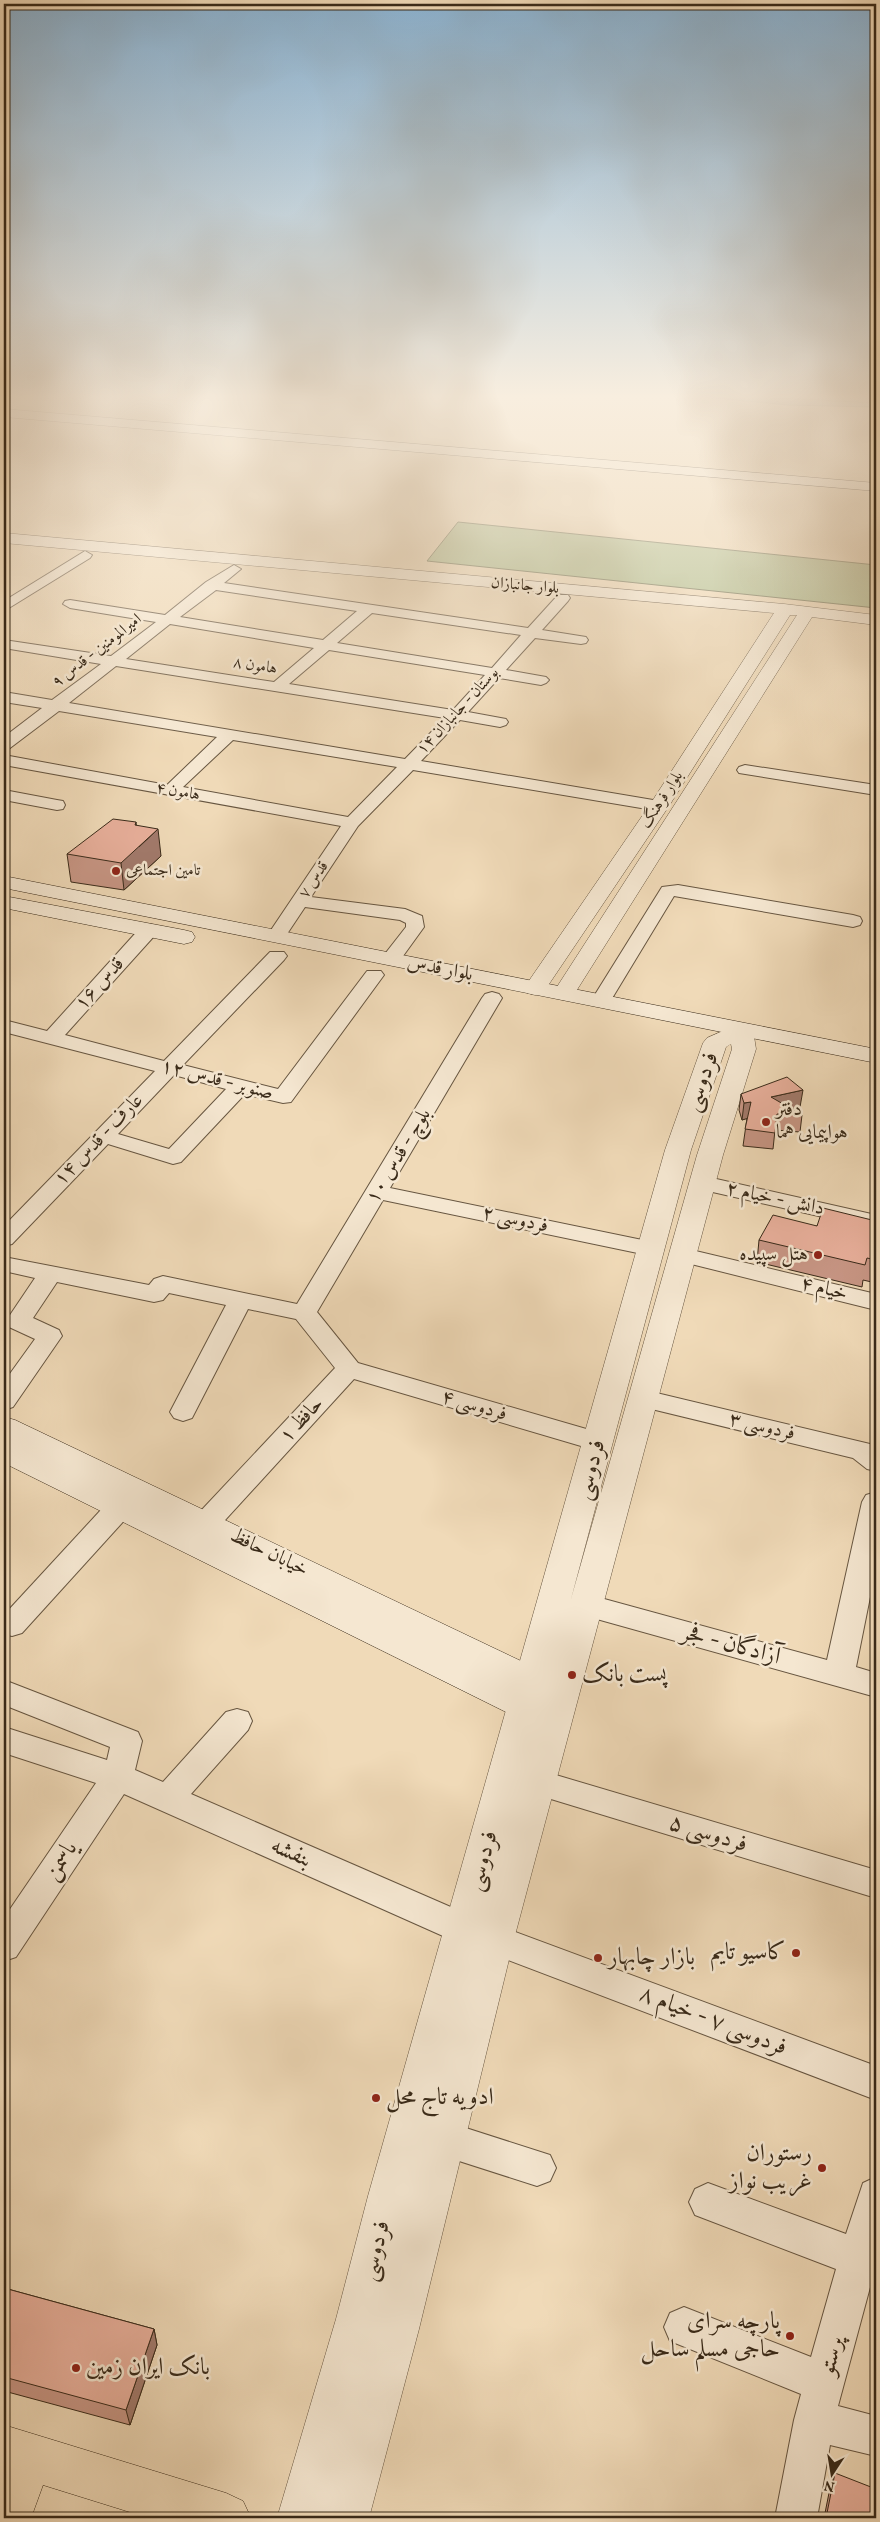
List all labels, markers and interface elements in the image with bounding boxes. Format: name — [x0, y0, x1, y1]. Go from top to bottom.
street label: بلوار جانبازان — [490, 572, 560, 600]
street label: امیرالمومنین - قدس ۹ — [47, 609, 147, 693]
street label: هامون ۸ — [231, 652, 279, 680]
street label: بوستان - جانبازان ۱۴ — [412, 663, 504, 759]
street label: بلوار فرهنگ — [634, 766, 689, 833]
street label: هامون ۴ — [154, 777, 202, 807]
street label: قدس ۷ — [294, 857, 334, 903]
place label: تامین اجتماعی — [126, 860, 201, 882]
marker: تامین اجتماعی — [110, 865, 122, 877]
street label: بلوار قدس — [405, 949, 475, 989]
street label: قدس ۱۶ — [69, 951, 131, 1017]
street label: فردوسی — [676, 1047, 728, 1117]
street label: صنوبر - قدس ۱۲ — [158, 1052, 276, 1108]
street label: عارف - قدس ۱۴ — [48, 1088, 150, 1192]
place label: دفتر هواپیمایی هما — [774, 1096, 848, 1147]
street label: بلوچ - قدس ۱۰ — [360, 1103, 440, 1210]
marker: دفتر هواپیمایی هما — [760, 1116, 772, 1128]
street label: دانش - خیام ۲ — [723, 1175, 827, 1225]
street label: فردوسی ۲ — [479, 1199, 551, 1241]
place label: هتل سپیده — [739, 1241, 808, 1269]
marker: هتل سپیده — [812, 1249, 824, 1261]
street label: خیام ۴ — [797, 1270, 850, 1310]
street label: فردوسی ۴ — [438, 1383, 510, 1429]
street label: حافظ ۱ — [274, 1391, 330, 1449]
street label: فردوسی ۳ — [726, 1406, 798, 1448]
street label: فردوسی — [567, 1436, 615, 1504]
street label: خیابان حافظ — [225, 1522, 313, 1584]
street label: آزادگان - فجر — [675, 1615, 787, 1675]
place label: پست بانک — [582, 1658, 669, 1692]
marker: پست بانک — [566, 1669, 578, 1681]
street label: فردوسی ۵ — [665, 1806, 751, 1862]
street label: فردوسی — [458, 1827, 508, 1895]
street label: بنفشه — [265, 1829, 317, 1877]
street label: یاسمن — [35, 1833, 88, 1888]
place label: کاسیو تایم — [711, 1936, 786, 1972]
place label: بازار چابهار — [606, 1941, 695, 1975]
marker: کاسیو تایم — [790, 1947, 802, 1959]
marker: بازار چابهار — [592, 1952, 604, 1964]
street label: فردوسی ۷ - خیام ۸ — [633, 1977, 792, 2067]
place label: ادویه تاج محل — [386, 2081, 494, 2117]
marker: ادویه تاج محل — [370, 2092, 382, 2104]
place label: رستوران غریب نواز — [727, 2137, 812, 2199]
marker: رستوران غریب نواز — [816, 2162, 828, 2174]
street label: فردوسی — [352, 2217, 400, 2285]
place label: پارچه سرای حاجی مسلم ساحل — [640, 2305, 781, 2372]
marker: پارچه سرای حاجی مسلم ساحل — [784, 2330, 796, 2342]
street label: پرستو — [810, 2330, 854, 2381]
place label: بانک ایران زمین — [86, 2351, 210, 2385]
marker: بانک ایران زمین — [70, 2362, 82, 2374]
north arrow — [808, 2450, 858, 2500]
text: N — [823, 2475, 837, 2496]

